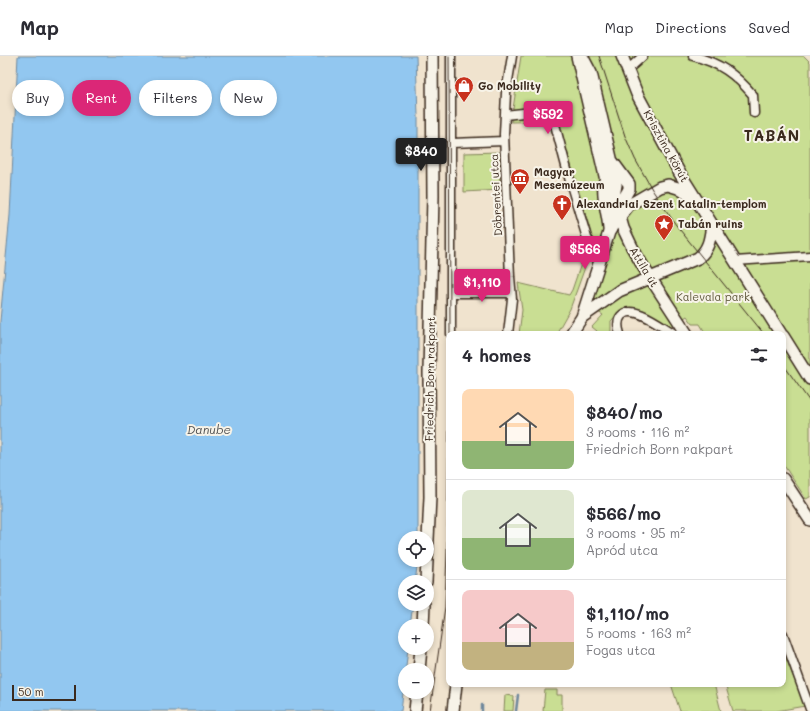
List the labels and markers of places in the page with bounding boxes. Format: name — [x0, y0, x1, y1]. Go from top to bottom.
shop icon: Go Mobility — [453, 75, 475, 103]
place label: Go Mobility — [478, 78, 541, 93]
pin: $592 — [524, 101, 572, 135]
pin: $840 — [397, 138, 445, 172]
place label: Magyar Mesemúzeum — [534, 164, 605, 192]
museum icon: Magyar Mesemúzeum — [509, 167, 531, 195]
church icon: Alexandriai Szent Katalin-templom — [551, 193, 573, 221]
place label: Alexandriai Szent Katalin-templom — [576, 196, 767, 211]
place icon: Tabán ruins — [653, 213, 675, 241]
place label: Tabán ruins — [678, 216, 743, 231]
pin: $566 — [561, 236, 609, 270]
pin: $1,110 — [449, 269, 515, 303]

